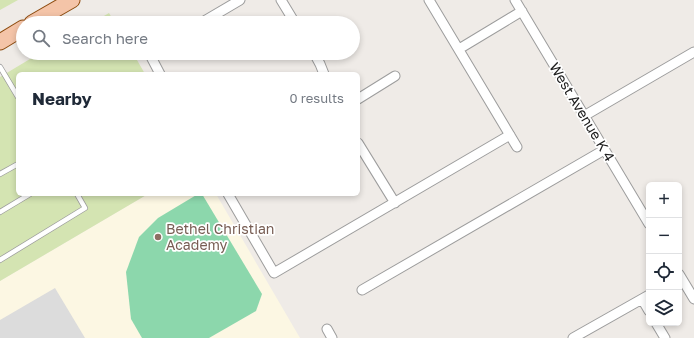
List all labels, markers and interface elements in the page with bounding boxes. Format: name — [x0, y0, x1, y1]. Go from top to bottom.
search box — [16, 16, 360, 60]
icon: search — [30, 27, 52, 49]
text: Search here — [62, 29, 148, 47]
street label: West Avenue K 4 — [546, 59, 619, 164]
text: Nearby — [32, 88, 92, 109]
text: 0 results — [289, 90, 344, 106]
map controls — [646, 182, 682, 326]
button: + — [646, 182, 682, 218]
button: − — [646, 218, 682, 254]
place label: Bethel Christian Academy — [166, 220, 274, 253]
marker: Bethel Christian Academy — [153, 232, 163, 242]
button: locate — [646, 254, 682, 290]
button: layers — [646, 290, 682, 326]

